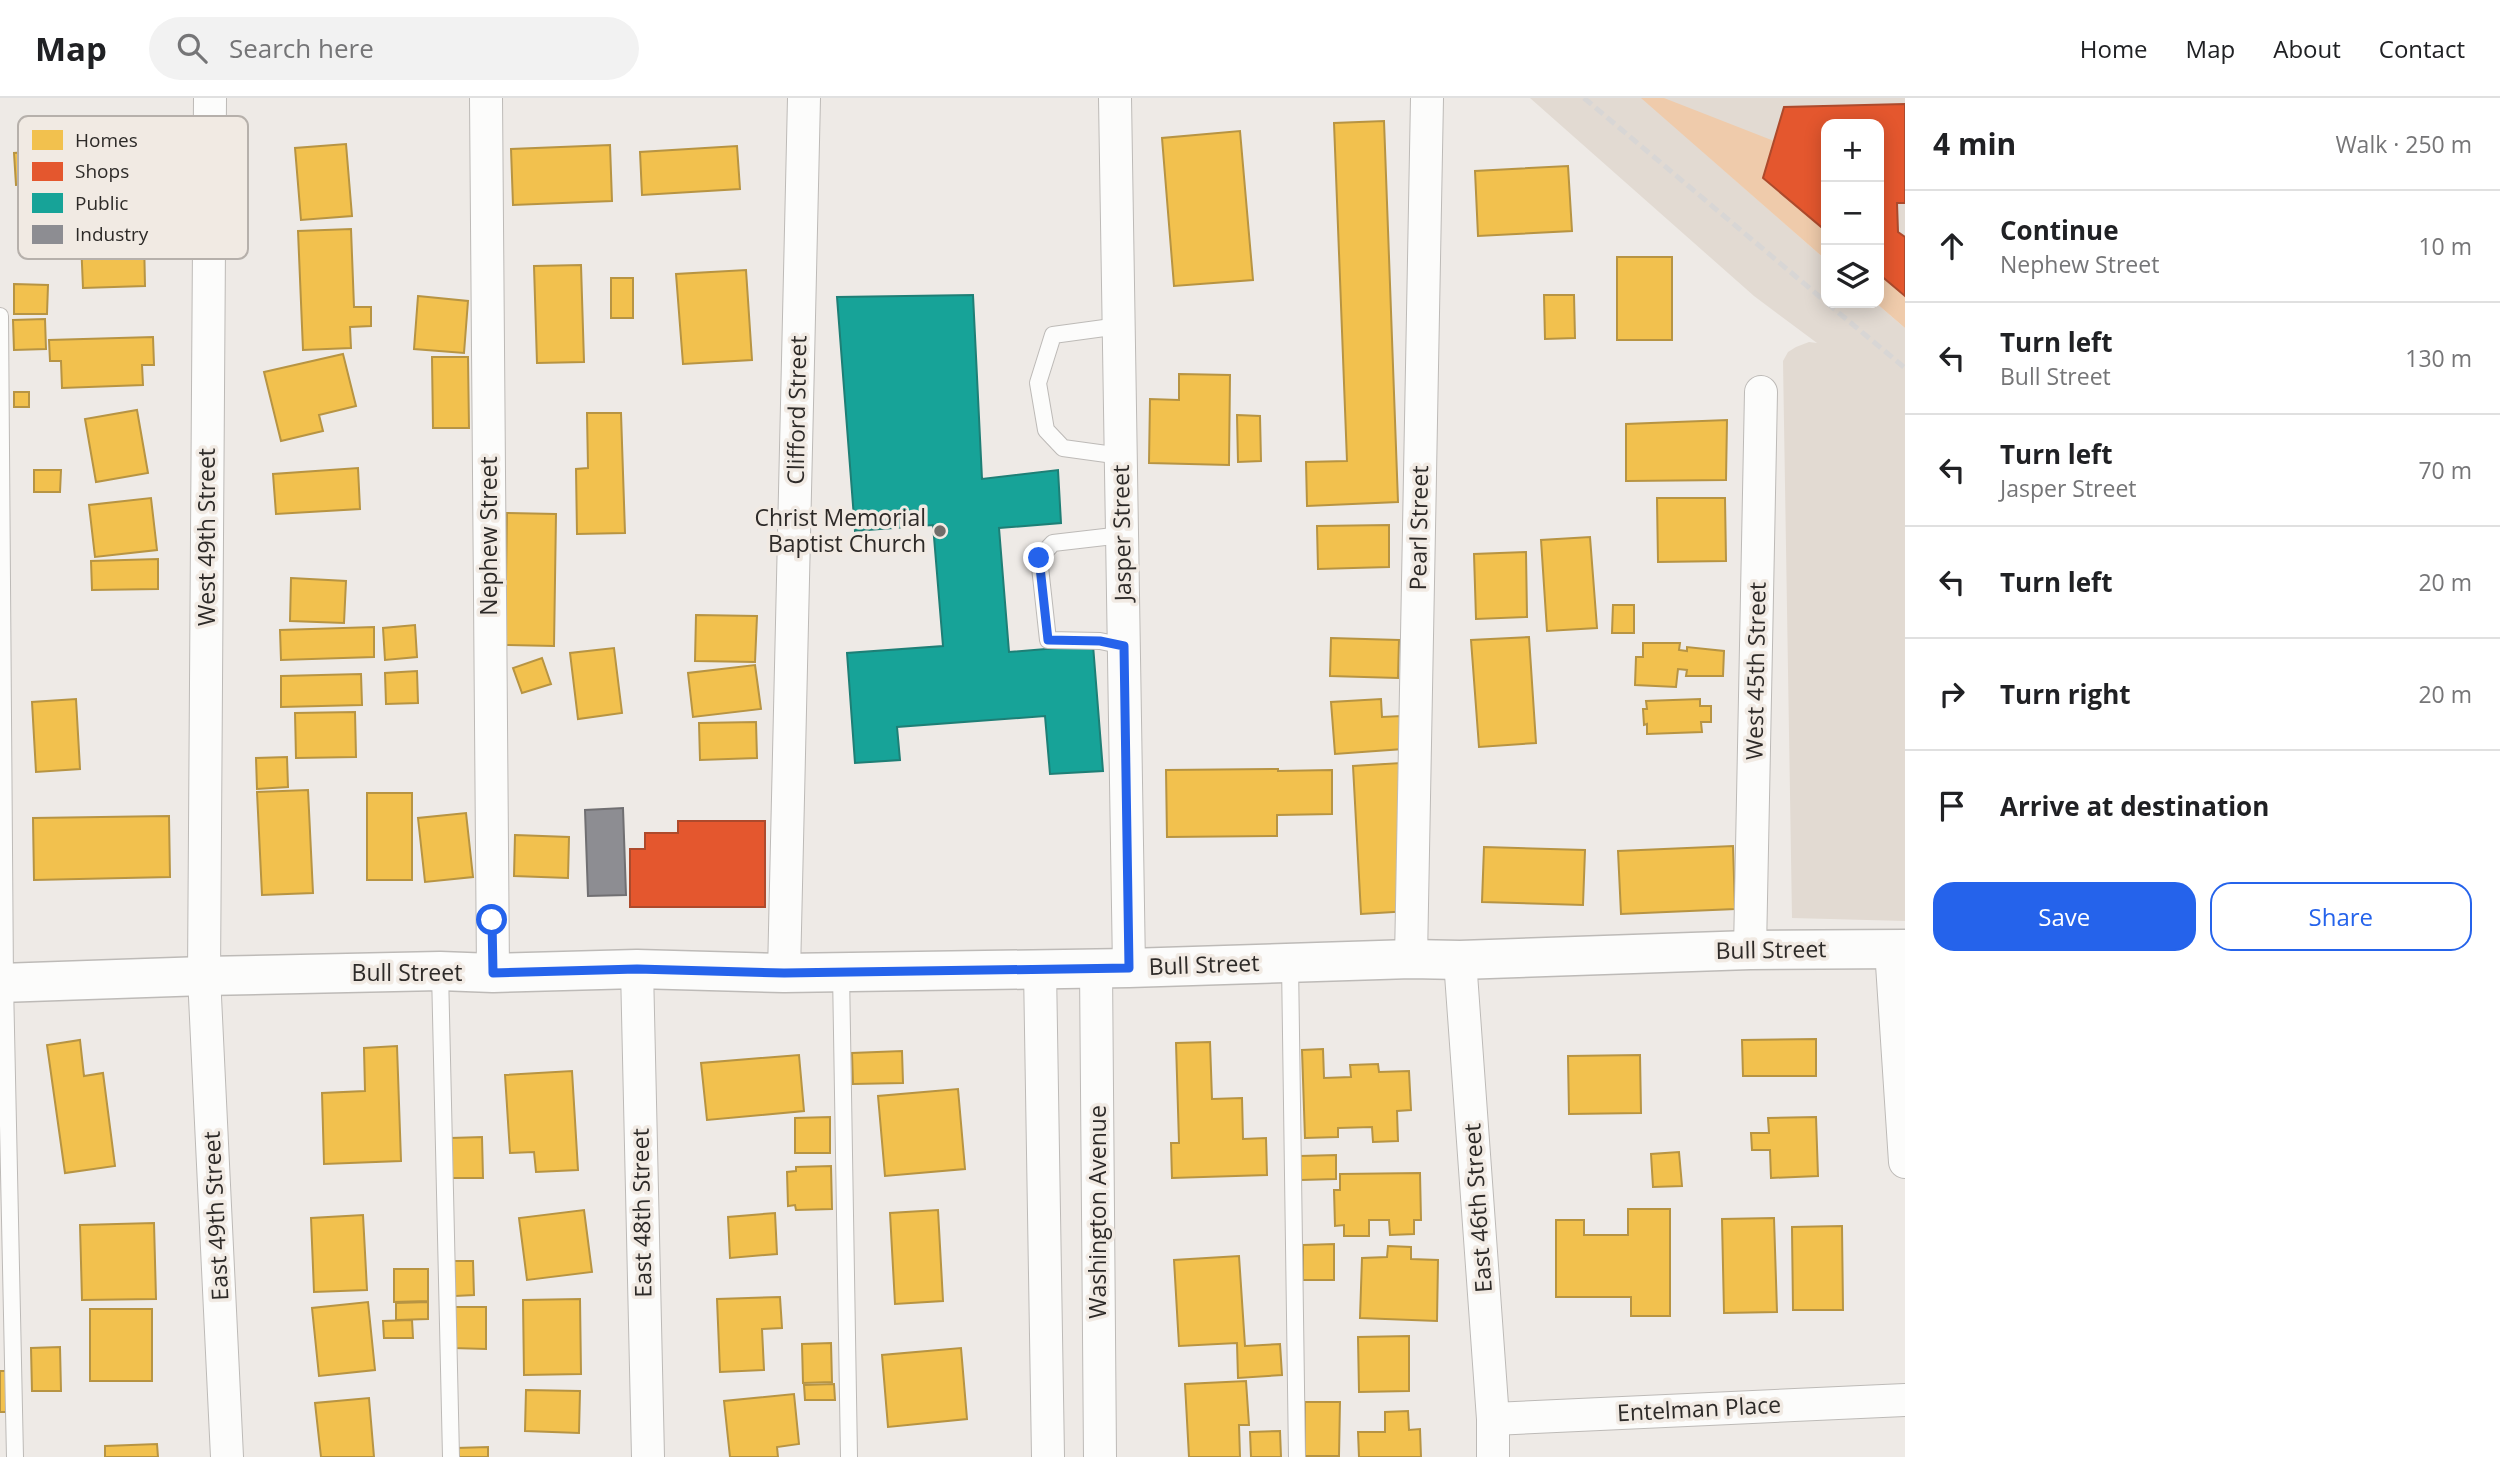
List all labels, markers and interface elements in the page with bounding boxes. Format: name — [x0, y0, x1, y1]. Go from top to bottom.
search box — [149, 17, 639, 80]
text: Map — [35, 26, 107, 71]
icon: search — [173, 29, 211, 67]
text: Search here — [229, 30, 374, 66]
text: Home — [2080, 32, 2148, 65]
text: Map — [2186, 32, 2235, 65]
text: About — [2273, 32, 2341, 65]
text: Contact — [2379, 32, 2465, 65]
legend — [18, 116, 248, 259]
map controls — [1821, 119, 1884, 308]
button: + — [1821, 119, 1884, 182]
text: 4 min — [1933, 123, 2016, 164]
text: Homes — [75, 127, 138, 153]
text: Walk · 250 m — [2335, 128, 2472, 160]
text: Shops — [75, 158, 129, 184]
button: − — [1821, 182, 1884, 245]
text: Public — [75, 190, 128, 216]
text: Continue — [2000, 212, 2119, 248]
text: Industry — [75, 221, 149, 247]
icon: ahead — [1933, 227, 1971, 265]
text: 10 m — [2418, 230, 2472, 262]
button: layers — [1821, 245, 1884, 308]
text: Nephew Street — [2000, 248, 2159, 280]
text: Turn left — [2000, 324, 2112, 360]
street label: Clifford Street — [779, 335, 813, 485]
icon: left — [1933, 339, 1971, 377]
text: 130 m — [2405, 342, 2472, 374]
text: Bull Street — [2000, 360, 2111, 392]
text: Turn left — [2000, 436, 2112, 472]
street label: West 49th Street — [190, 448, 222, 626]
icon: left — [1933, 451, 1971, 489]
text: 70 m — [2418, 454, 2472, 486]
street label: Nephew Street — [472, 456, 504, 616]
street label: Jasper Street — [1104, 464, 1138, 604]
street label: Pearl Street — [1401, 465, 1435, 591]
text: Jasper Street — [2000, 472, 2137, 504]
place label: Christ Memorial Baptist Church — [755, 501, 926, 559]
marker: Christ Memorial Baptist Church — [932, 523, 948, 539]
route end — [1023, 542, 1054, 573]
icon: left — [1933, 563, 1971, 601]
text: Turn left — [2000, 564, 2112, 600]
text: 20 m — [2418, 566, 2472, 598]
street label: West 45th Street — [1737, 582, 1773, 760]
icon: right — [1933, 675, 1971, 713]
text: Turn right — [2000, 676, 2131, 712]
text: 20 m — [2418, 678, 2472, 710]
icon: arrive — [1933, 787, 1971, 825]
text: Arrive at destination — [2000, 788, 2269, 824]
button: Save — [1933, 882, 2196, 951]
button: Share — [2210, 882, 2472, 951]
route start — [476, 904, 507, 935]
street label: Bull Street — [1715, 932, 1827, 966]
street label: Bull Street — [1148, 946, 1260, 982]
street label: Bull Street — [352, 956, 462, 988]
street label: Washington Avenue — [1081, 1105, 1113, 1319]
street label: East 46th Street — [1455, 1122, 1499, 1294]
street label: East 48th Street — [624, 1128, 658, 1298]
street label: East 49th Street — [195, 1131, 235, 1302]
street label: Entelman Place — [1616, 1388, 1782, 1428]

